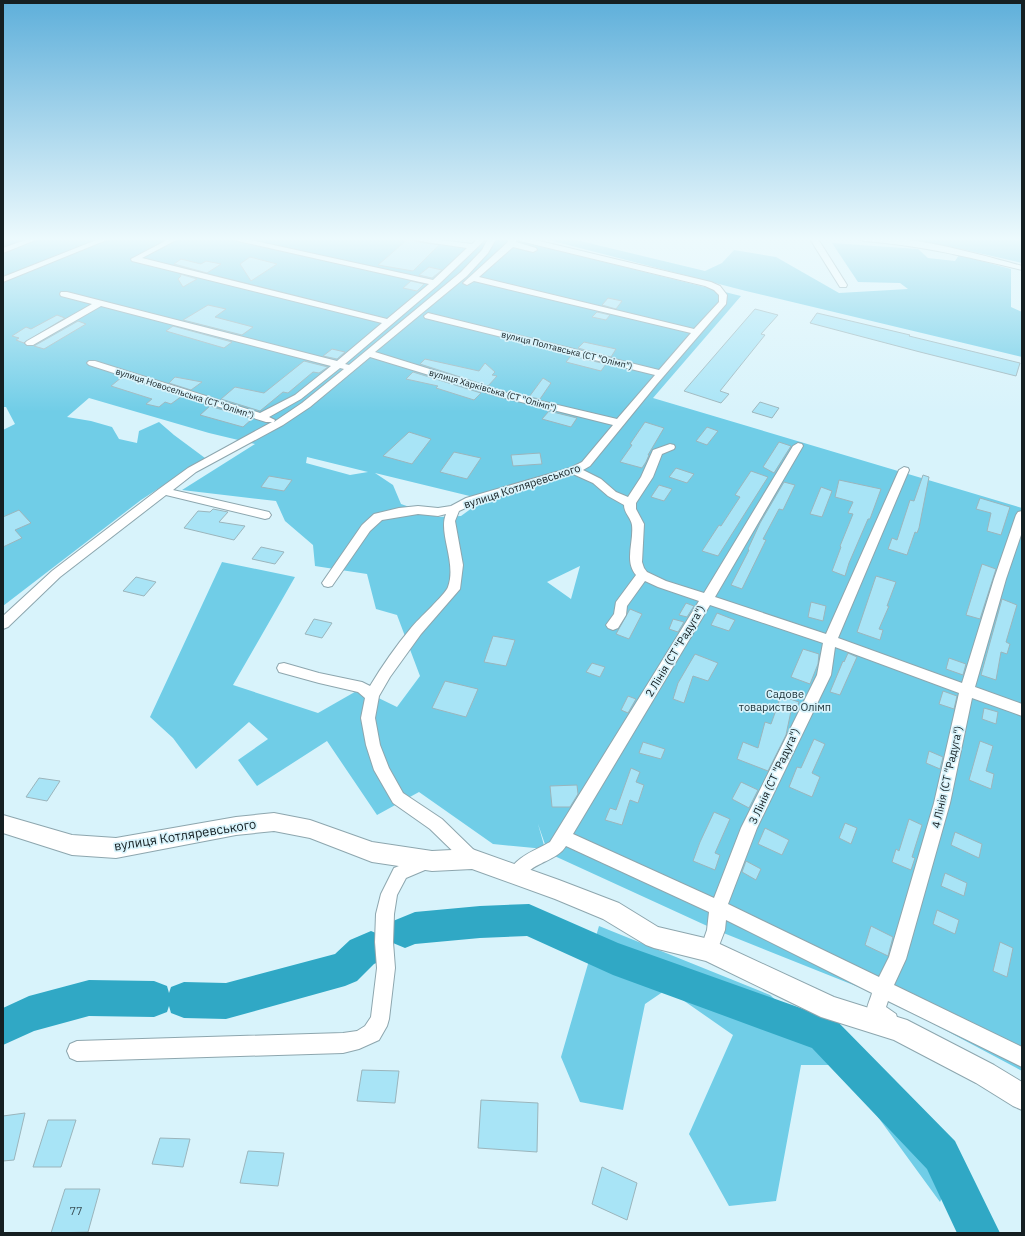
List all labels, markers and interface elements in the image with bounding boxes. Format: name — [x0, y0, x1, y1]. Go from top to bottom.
street label: вулиця Полтавська (СТ "Олімп") — [500, 328, 634, 372]
street label: вулиця Новосельська (СТ "Олімп") — [114, 365, 256, 421]
street label: вулиця Харківська (СТ "Олімп") — [428, 367, 558, 413]
street label: вулиця Котляревського — [462, 461, 582, 511]
street label: 2 Лінія (СТ "Радуга") — [642, 603, 708, 699]
park label: Садове товариство Олімп — [739, 687, 831, 714]
street label: 4 Лінія (СТ "Радуга") — [928, 725, 966, 829]
street label: З Лінія (СТ "Радуга") — [746, 726, 802, 826]
street label: вулиця Котляревського — [113, 815, 257, 855]
house number: 77 — [69, 1204, 83, 1218]

